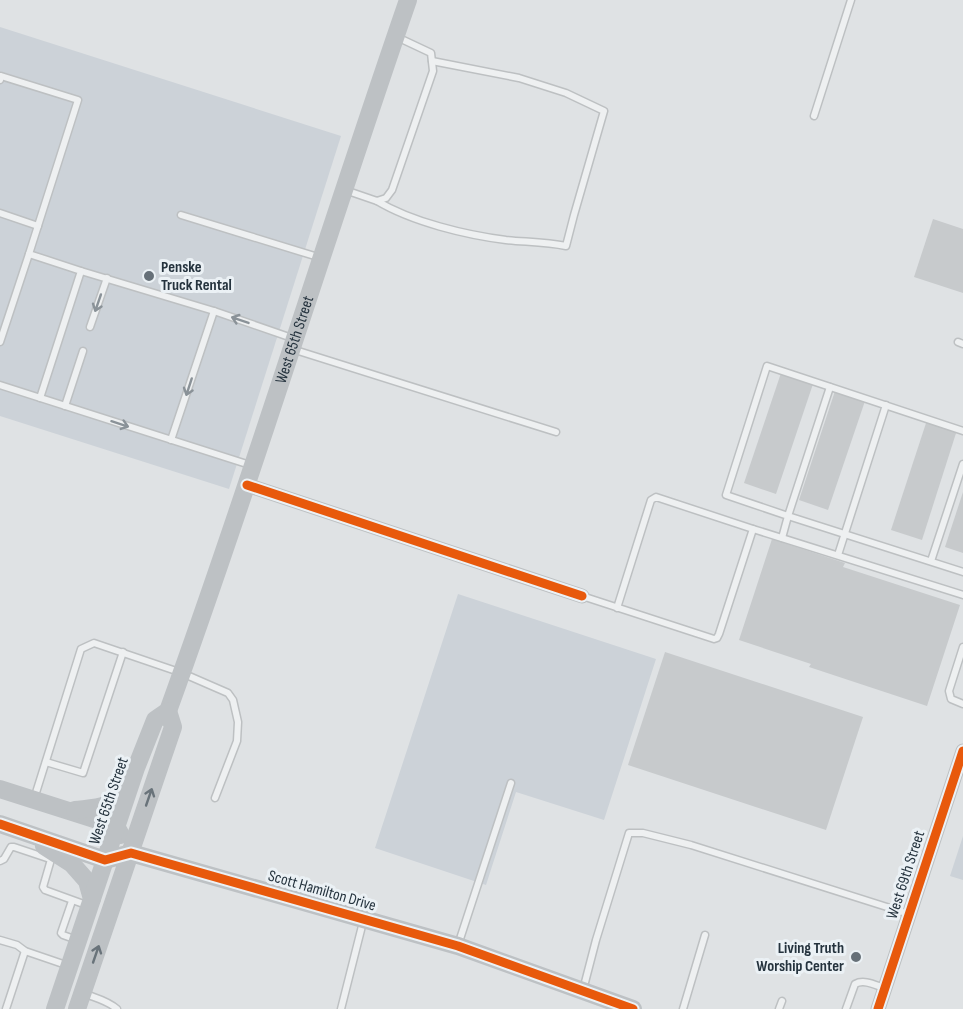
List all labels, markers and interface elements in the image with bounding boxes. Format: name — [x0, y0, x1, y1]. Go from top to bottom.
place label: Penske Truck Rental — [161, 258, 232, 295]
marker: Penske Truck Rental — [142, 269, 156, 283]
one-way arrow — [92, 293, 103, 312]
street label: West 65th Street — [271, 293, 318, 386]
one-way arrow — [231, 314, 250, 325]
one-way arrow — [183, 377, 194, 396]
one-way arrow — [110, 419, 129, 430]
street label: West 65th Street — [85, 755, 133, 847]
one-way arrow — [145, 788, 156, 807]
street label: West 69th Street — [883, 828, 929, 922]
street label: Scott Hamilton Drive — [266, 867, 378, 915]
place label: Living Truth Worship Center — [756, 939, 844, 976]
one-way arrow — [91, 945, 102, 964]
marker: Living Truth Worship Center — [849, 950, 863, 964]

